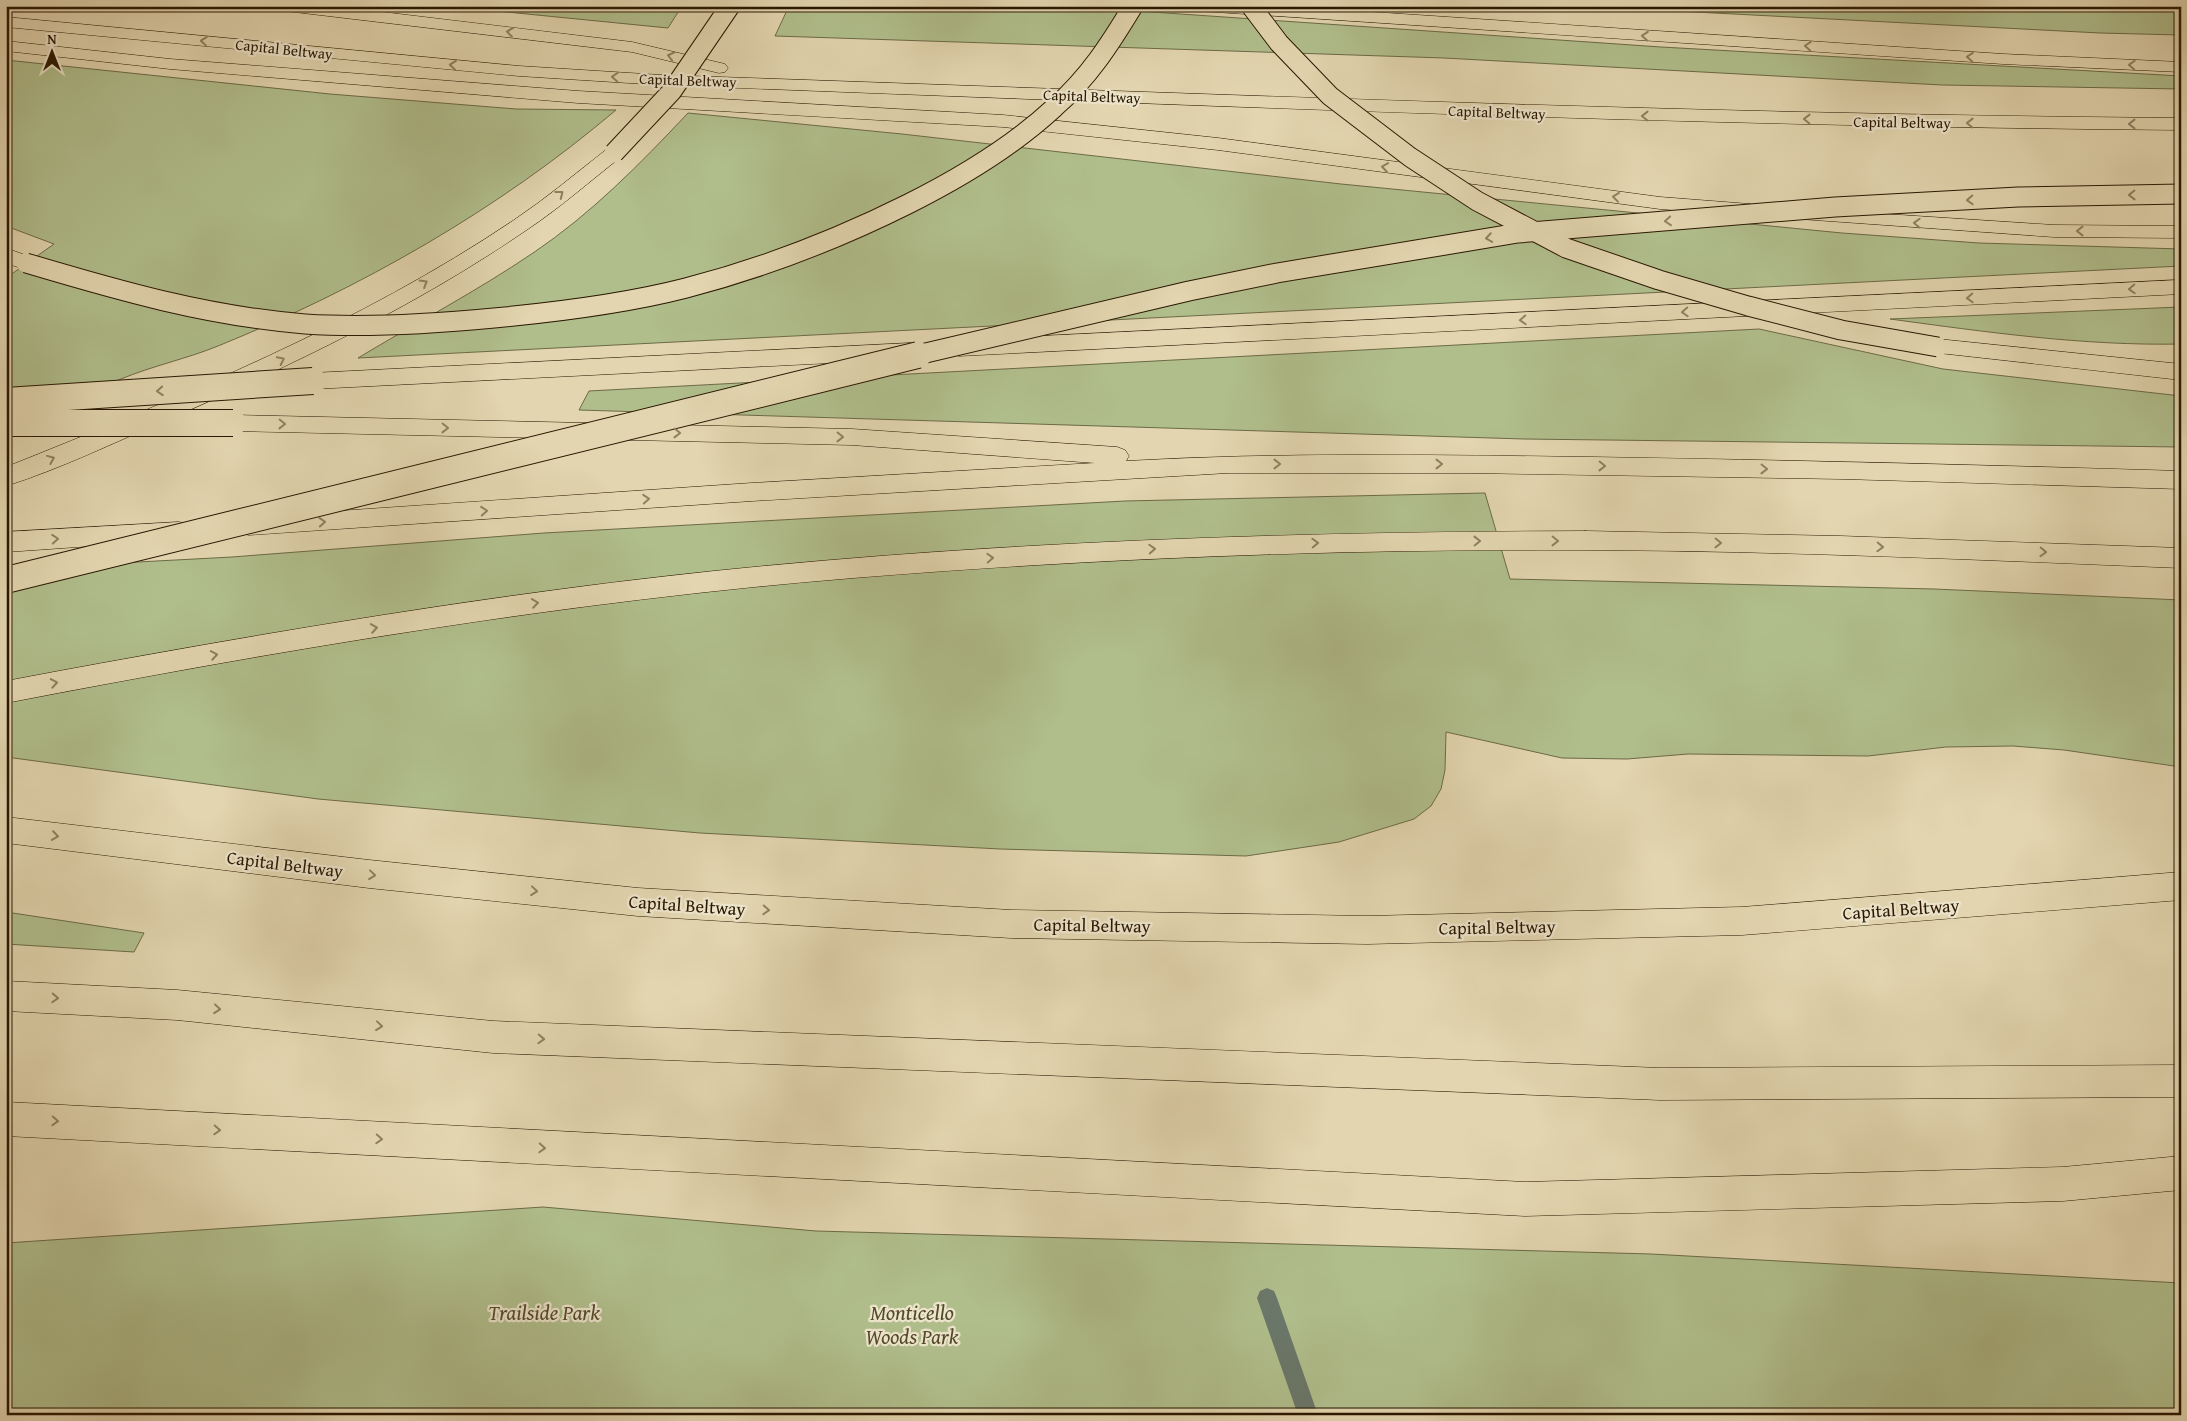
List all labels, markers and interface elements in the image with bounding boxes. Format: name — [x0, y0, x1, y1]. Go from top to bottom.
one-way arrow — [506, 27, 514, 38]
north arrow — [28, 28, 78, 78]
text: N — [47, 29, 57, 49]
one-way arrow — [1641, 30, 1649, 41]
street label: Capital Beltway — [234, 33, 334, 65]
one-way arrow — [200, 36, 208, 47]
one-way arrow — [1803, 41, 1811, 52]
one-way arrow — [666, 51, 675, 62]
one-way arrow — [1965, 52, 1973, 63]
one-way arrow — [448, 60, 456, 71]
one-way arrow — [2128, 60, 2136, 70]
street label: Capital Beltway — [639, 68, 738, 92]
one-way arrow — [611, 72, 619, 83]
street label: Capital Beltway — [1043, 84, 1142, 108]
street label: Capital Beltway — [1448, 100, 1547, 124]
one-way arrow — [1640, 110, 1648, 121]
street label: Capital Beltway — [1853, 111, 1951, 133]
one-way arrow — [1803, 114, 1811, 125]
one-way arrow — [1965, 118, 1973, 128]
one-way arrow — [2128, 119, 2136, 129]
one-way arrow — [1381, 162, 1389, 173]
one-way arrow — [2128, 190, 2136, 200]
one-way arrow — [554, 192, 563, 200]
one-way arrow — [1612, 192, 1620, 203]
one-way arrow — [1965, 194, 1973, 205]
one-way arrow — [1664, 215, 1672, 226]
one-way arrow — [1913, 218, 1921, 229]
one-way arrow — [2075, 226, 2083, 236]
one-way arrow — [1484, 232, 1492, 243]
one-way arrow — [419, 280, 428, 290]
one-way arrow — [2128, 284, 2136, 295]
one-way arrow — [1966, 292, 1974, 303]
one-way arrow — [1681, 306, 1689, 317]
one-way arrow — [1519, 315, 1527, 326]
one-way arrow — [276, 356, 285, 366]
one-way arrow — [155, 385, 163, 396]
one-way arrow — [278, 419, 286, 429]
one-way arrow — [441, 423, 449, 433]
one-way arrow — [674, 428, 681, 438]
one-way arrow — [836, 431, 844, 442]
one-way arrow — [47, 455, 55, 465]
one-way arrow — [1273, 459, 1281, 469]
one-way arrow — [1436, 459, 1443, 469]
one-way arrow — [1598, 461, 1606, 472]
one-way arrow — [1760, 464, 1768, 474]
one-way arrow — [642, 494, 650, 505]
one-way arrow — [480, 506, 488, 517]
one-way arrow — [318, 516, 326, 527]
one-way arrow — [51, 533, 59, 544]
one-way arrow — [1474, 536, 1482, 546]
one-way arrow — [1552, 536, 1560, 546]
one-way arrow — [1311, 538, 1319, 549]
one-way arrow — [1714, 538, 1722, 548]
one-way arrow — [1877, 542, 1885, 552]
one-way arrow — [1149, 544, 1157, 555]
one-way arrow — [2039, 547, 2047, 558]
one-way arrow — [987, 553, 995, 564]
one-way arrow — [531, 599, 539, 609]
one-way arrow — [371, 623, 379, 634]
one-way arrow — [210, 651, 219, 661]
one-way arrow — [50, 679, 59, 689]
one-way arrow — [51, 830, 59, 841]
street label: Capital Beltway — [225, 843, 345, 885]
one-way arrow — [369, 869, 377, 880]
one-way arrow — [530, 886, 538, 897]
street label: Capital Beltway — [628, 887, 746, 923]
street label: Capital Beltway — [1842, 891, 1960, 927]
one-way arrow — [762, 904, 770, 915]
street label: Capital Beltway — [1033, 910, 1151, 940]
street label: Capital Beltway — [1438, 912, 1556, 942]
one-way arrow — [51, 992, 59, 1003]
one-way arrow — [213, 1003, 221, 1014]
one-way arrow — [375, 1020, 383, 1031]
one-way arrow — [537, 1034, 545, 1045]
one-way arrow — [51, 1116, 59, 1127]
one-way arrow — [213, 1125, 221, 1136]
one-way arrow — [376, 1134, 384, 1145]
one-way arrow — [538, 1143, 546, 1154]
park label: Trailside Park — [488, 1297, 600, 1328]
park label: Monticello Woods Park — [866, 1297, 959, 1352]

